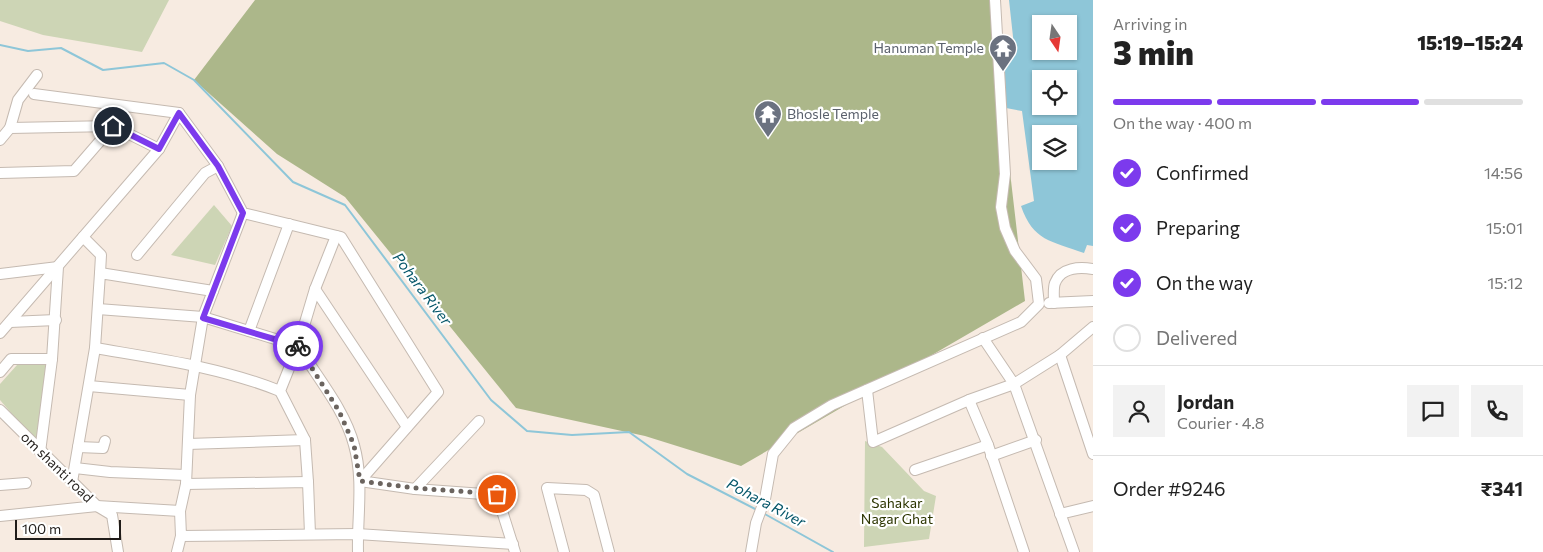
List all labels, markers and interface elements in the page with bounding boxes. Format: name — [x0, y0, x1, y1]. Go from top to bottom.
text: Arriving in — [1113, 14, 1187, 33]
north arrow — [1032, 15, 1078, 60]
map controls — [1032, 15, 1077, 170]
text: 15:19–15:24 — [1417, 31, 1523, 54]
text: 3 min — [1113, 32, 1194, 72]
temple icon: Hanuman Temple — [988, 33, 1018, 72]
place label: Hanuman Temple — [873, 39, 984, 56]
button: locate — [1032, 70, 1077, 115]
temple icon: Bhosle Temple — [753, 99, 783, 138]
pin — [92, 105, 134, 147]
place label: Bhosle Temple — [787, 105, 879, 122]
icon: home — [99, 112, 127, 140]
text: On the way · 400 m — [1113, 113, 1252, 132]
button: layers — [1032, 125, 1077, 170]
icon: check — [1113, 159, 1141, 187]
text: Confirmed — [1156, 161, 1249, 184]
text: 14:56 — [1484, 163, 1523, 182]
icon: check — [1113, 214, 1141, 242]
text: Preparing — [1156, 216, 1240, 239]
text: 15:01 — [1486, 218, 1523, 237]
water label: Pohara River — [390, 248, 457, 329]
icon: check — [1113, 269, 1141, 297]
text: On the way — [1156, 271, 1253, 294]
text: 15:12 — [1487, 273, 1523, 292]
courier — [273, 321, 323, 371]
text: Delivered — [1156, 326, 1237, 349]
icon: bike — [284, 332, 312, 360]
button: person — [1113, 385, 1165, 437]
button: chat — [1407, 385, 1459, 437]
button: phone — [1471, 385, 1523, 437]
text: Jordan — [1177, 390, 1234, 413]
text: Courier · 4.8 — [1177, 413, 1264, 432]
street label: om shanti road — [18, 428, 97, 505]
pin — [476, 473, 518, 515]
water label: Pohara River — [724, 474, 810, 531]
text: Order #9246 — [1113, 477, 1226, 500]
text: ₹341 — [1480, 477, 1523, 500]
icon: bag — [483, 480, 511, 508]
park label: Sahakar Nagar Ghat — [861, 494, 933, 527]
scale bar — [15, 517, 121, 540]
text: 100 m — [22, 520, 61, 537]

